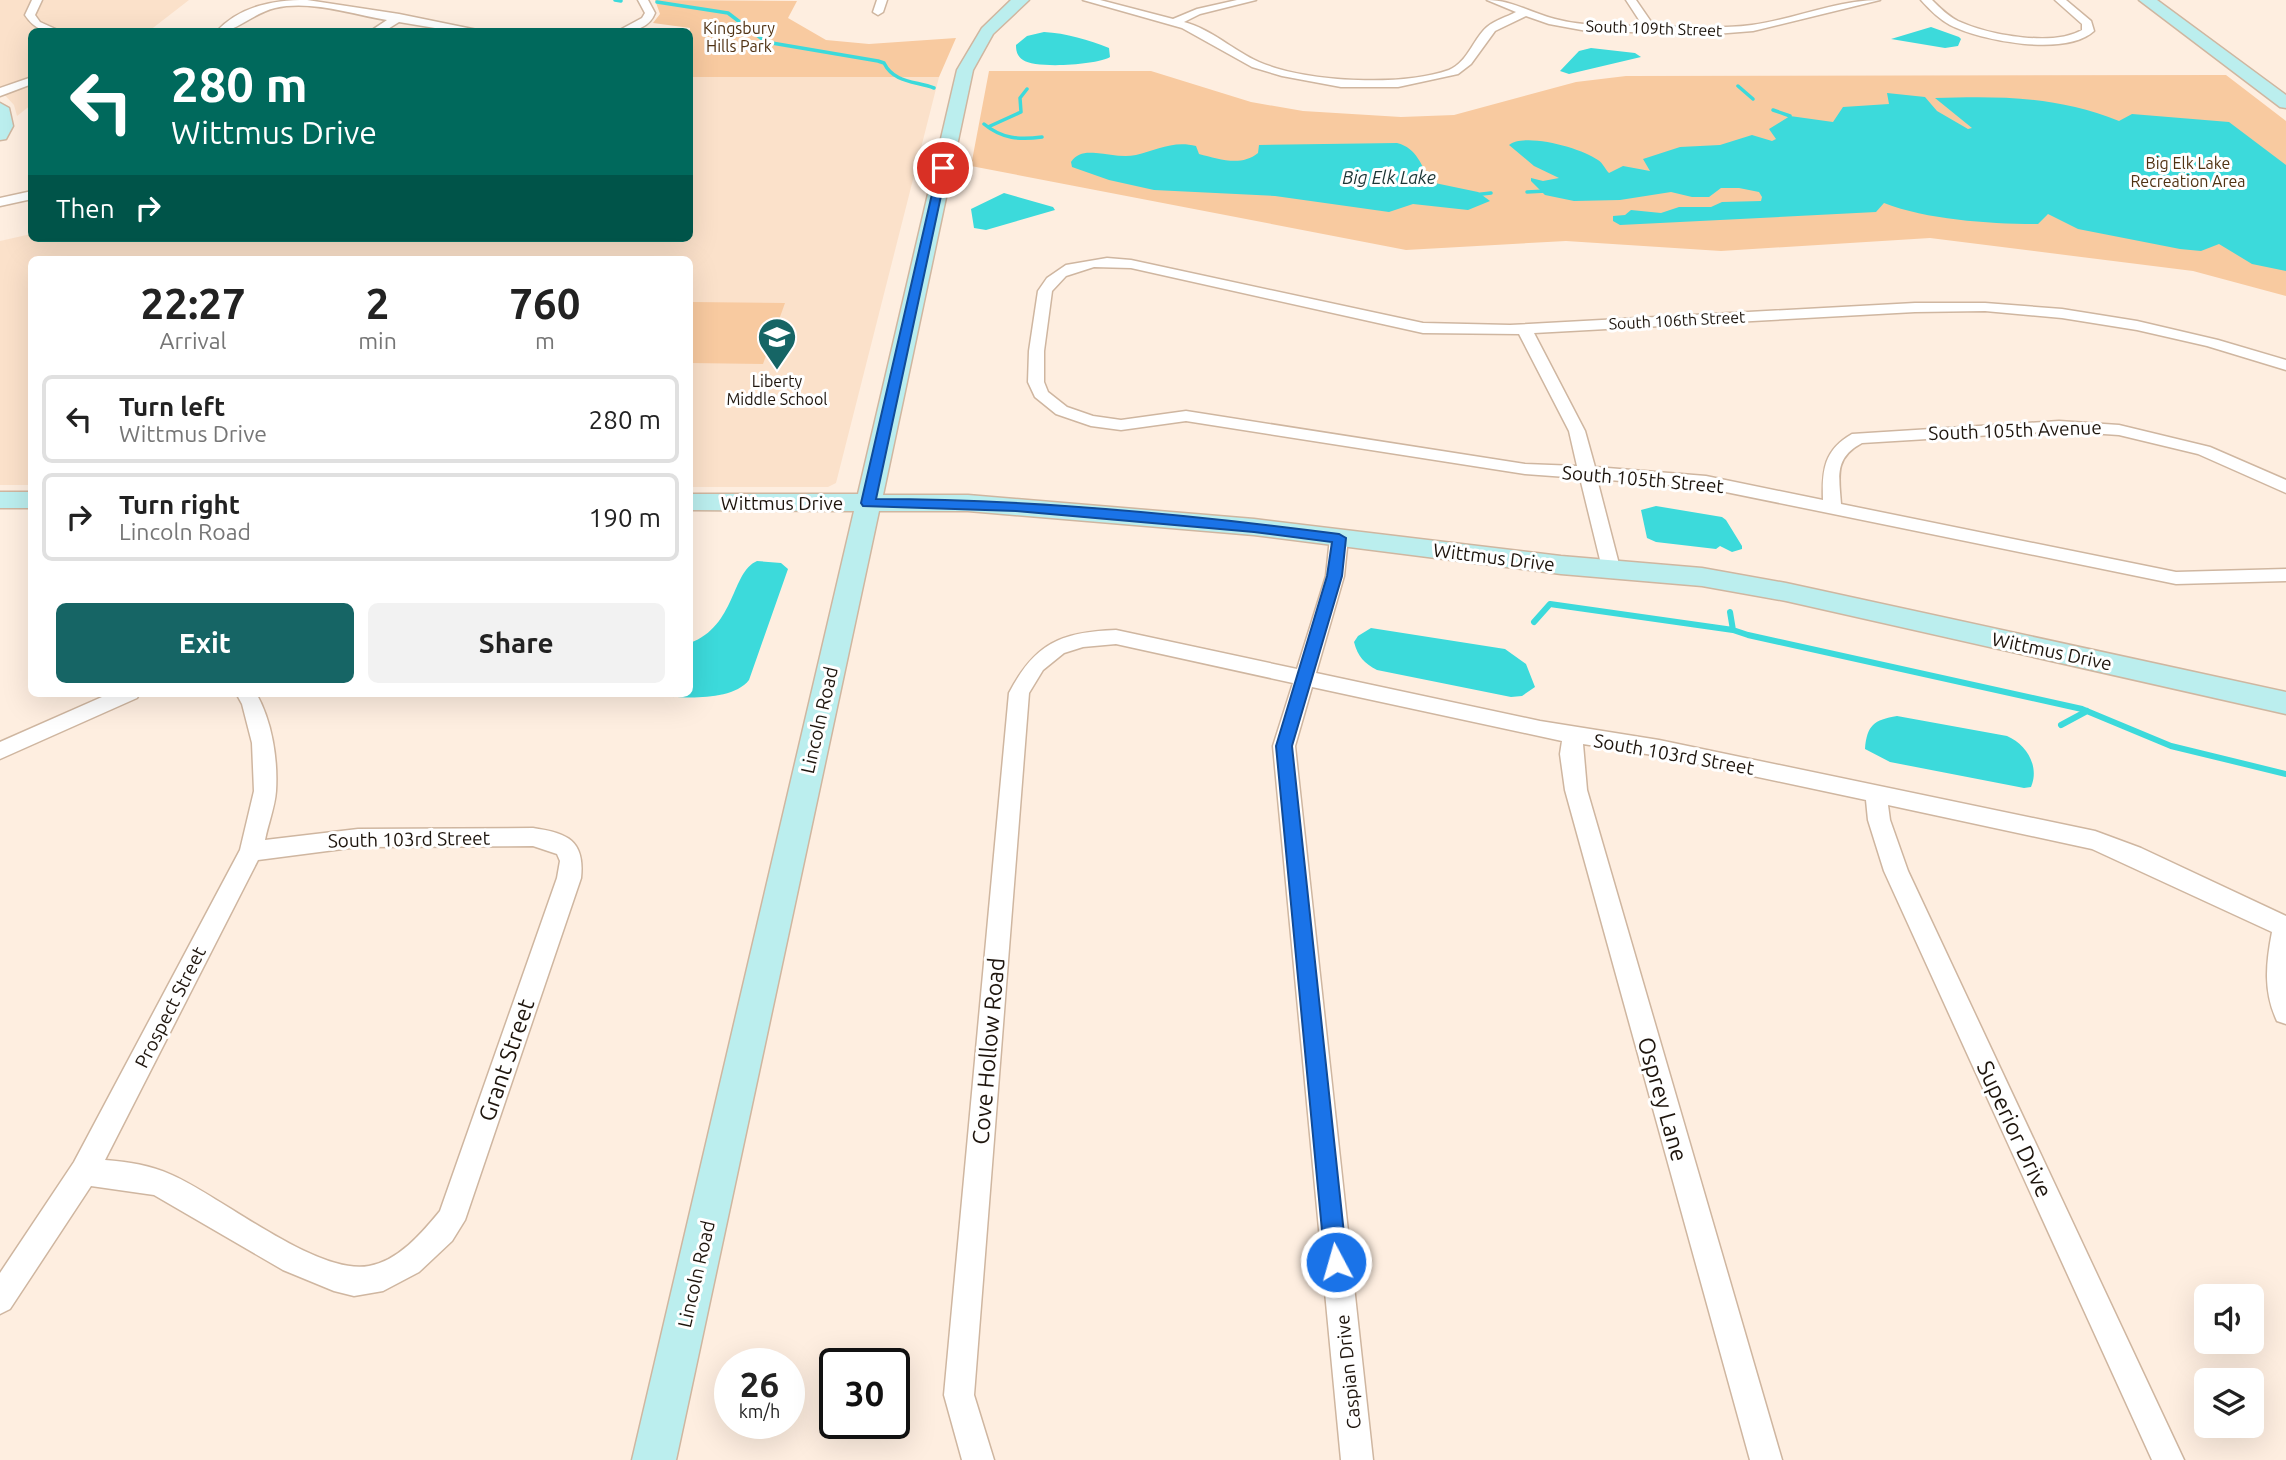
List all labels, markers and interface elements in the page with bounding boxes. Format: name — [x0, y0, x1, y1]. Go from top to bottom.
street label: South 109th Street — [1585, 17, 1723, 39]
park label: Kingsbury Hills Park — [703, 19, 775, 55]
icon: left — [56, 56, 147, 147]
text: 280 m — [171, 56, 308, 111]
text: Wittmus Drive — [171, 114, 377, 150]
pin — [913, 138, 973, 198]
icon: arrive — [924, 149, 962, 187]
park label: Big Elk Lake Recreation Area — [2130, 154, 2246, 190]
water label: Big Elk Lake — [1342, 167, 1436, 187]
icon: right — [129, 189, 167, 227]
text: Then — [56, 194, 115, 223]
text: 22:27 — [141, 280, 246, 327]
text: 2 — [366, 280, 389, 327]
text: 760 — [509, 280, 580, 327]
street label: South 106th Street — [1608, 307, 1746, 333]
school or university icon: Liberty Middle School — [756, 316, 798, 371]
text: Arrival — [160, 328, 227, 353]
text: min — [358, 328, 397, 353]
text: m — [535, 328, 555, 353]
place label: Liberty Middle School — [726, 372, 828, 408]
text: Turn left — [119, 392, 225, 421]
icon: left — [60, 400, 98, 438]
text: 280 m — [589, 405, 661, 434]
street label: South 105th Avenue — [1928, 416, 2102, 444]
text: Wittmus Drive — [119, 421, 267, 446]
street label: South 105th Street — [1561, 461, 1725, 497]
text: Turn right — [119, 490, 240, 519]
street label: Wittmus Drive — [721, 492, 843, 514]
icon: right — [60, 498, 98, 536]
text: 190 m — [589, 503, 661, 532]
text: Lincoln Road — [119, 519, 251, 544]
street label: Wittmus Drive — [1432, 539, 1556, 575]
button: Exit — [56, 603, 354, 683]
button: Share — [368, 603, 665, 683]
street label: Wittmus Drive — [1990, 628, 2114, 674]
street label: Lincoln Road — [796, 664, 842, 776]
street label: South 103rd Street — [1592, 729, 1756, 779]
street label: South 103rd Street — [328, 827, 491, 851]
street label: Prospect Street — [130, 942, 210, 1071]
street label: Cove Hollow Road — [967, 956, 1009, 1146]
street label: Grant Street — [473, 996, 539, 1124]
street label: Osprey Lane — [1633, 1034, 1693, 1164]
street label: Superior Drive — [1973, 1057, 2057, 1201]
street label: Lincoln Road — [673, 1218, 719, 1330]
position arrow — [1299, 1225, 1373, 1299]
map controls — [2194, 1284, 2264, 1438]
button: sound — [2194, 1284, 2264, 1354]
street label: Caspian Drive — [1331, 1314, 1365, 1430]
speed limit sign: 30 — [819, 1348, 910, 1439]
text: 26 — [740, 1364, 779, 1404]
button: layers — [2194, 1368, 2264, 1438]
text: km/h — [739, 1401, 780, 1421]

